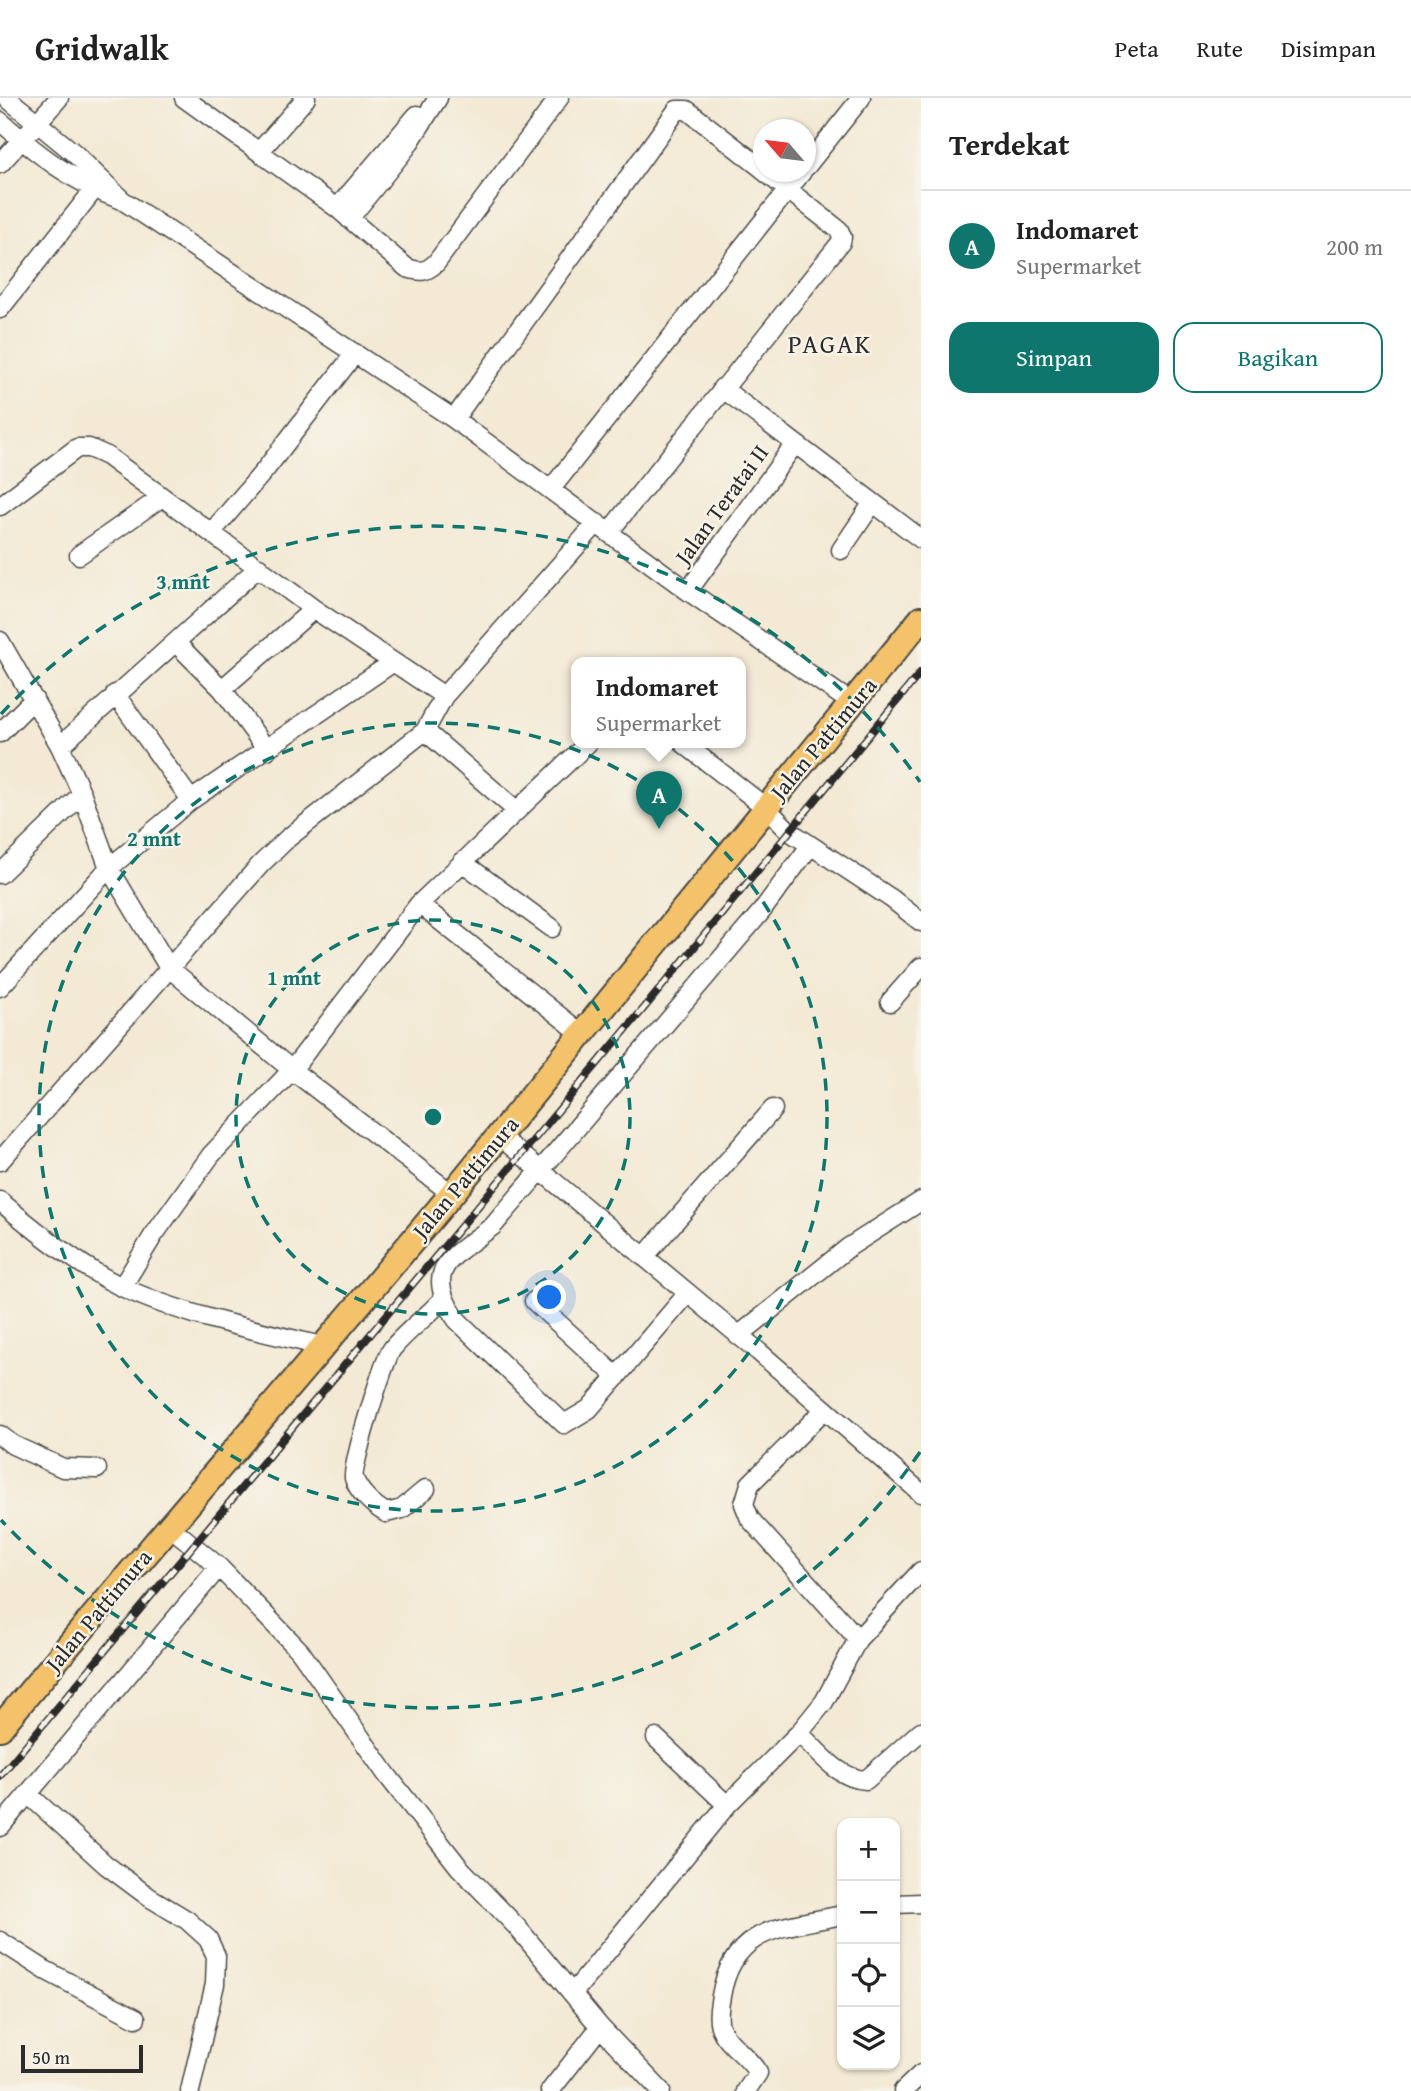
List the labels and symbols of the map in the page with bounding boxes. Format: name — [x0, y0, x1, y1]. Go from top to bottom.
north arrow — [753, 119, 816, 182]
district label: PAGAK — [788, 324, 872, 363]
street label: Jalan Teratai II — [664, 437, 776, 573]
text: 3 mnt — [156, 566, 210, 597]
street label: Jalan Pattimura — [760, 670, 884, 809]
pin: A — [636, 771, 682, 829]
text: 2 mnt — [127, 823, 181, 854]
text: 1 mnt — [267, 962, 321, 993]
centre of rings — [421, 1105, 445, 1129]
street label: Jalan Pattimura — [402, 1109, 526, 1248]
your location — [532, 1280, 566, 1314]
street label: Jalan Pattimura — [35, 1542, 159, 1681]
scale bar — [21, 2042, 144, 2074]

